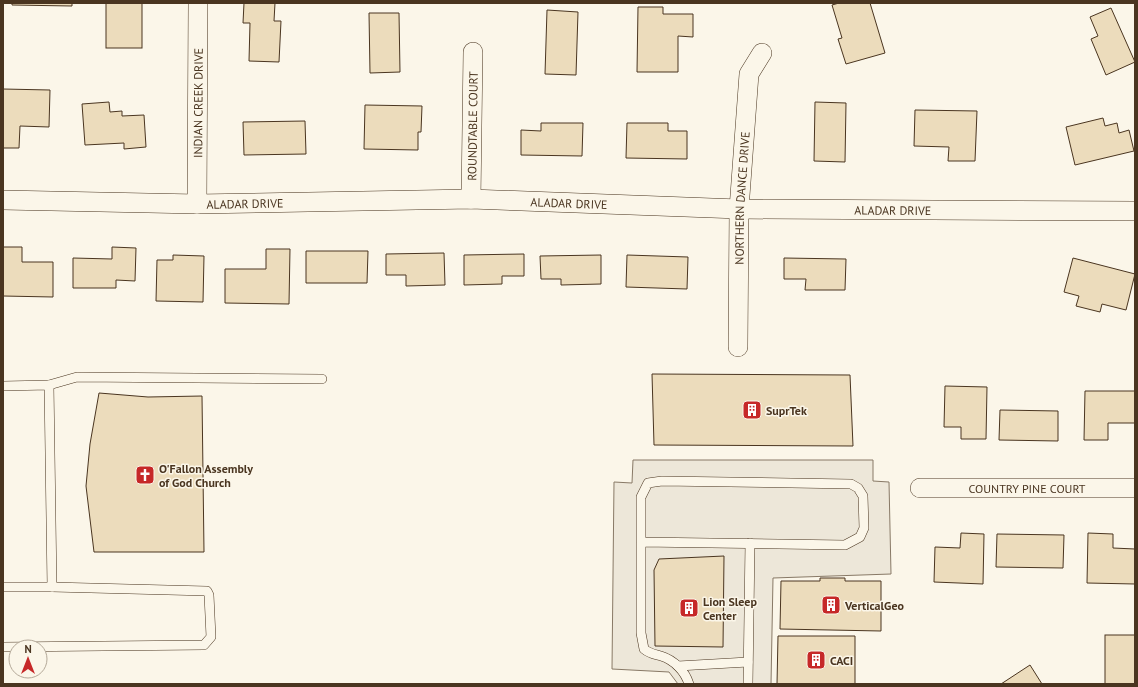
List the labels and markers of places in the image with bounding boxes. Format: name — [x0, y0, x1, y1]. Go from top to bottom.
building icon: SuprTek — [741, 399, 763, 421]
place label: SuprTek — [766, 403, 807, 418]
place label: O'Fallon Assembly of God Church — [159, 461, 253, 490]
church icon: O'Fallon Assembly of God Church — [134, 464, 156, 486]
place label: Lion Sleep Center — [703, 594, 757, 623]
building icon: VerticalGeo — [820, 594, 842, 616]
building icon: Lion Sleep Center — [678, 597, 700, 619]
place label: VerticalGeo — [844, 598, 904, 613]
building icon: CACI — [805, 649, 827, 671]
place label: CACI — [830, 653, 853, 668]

